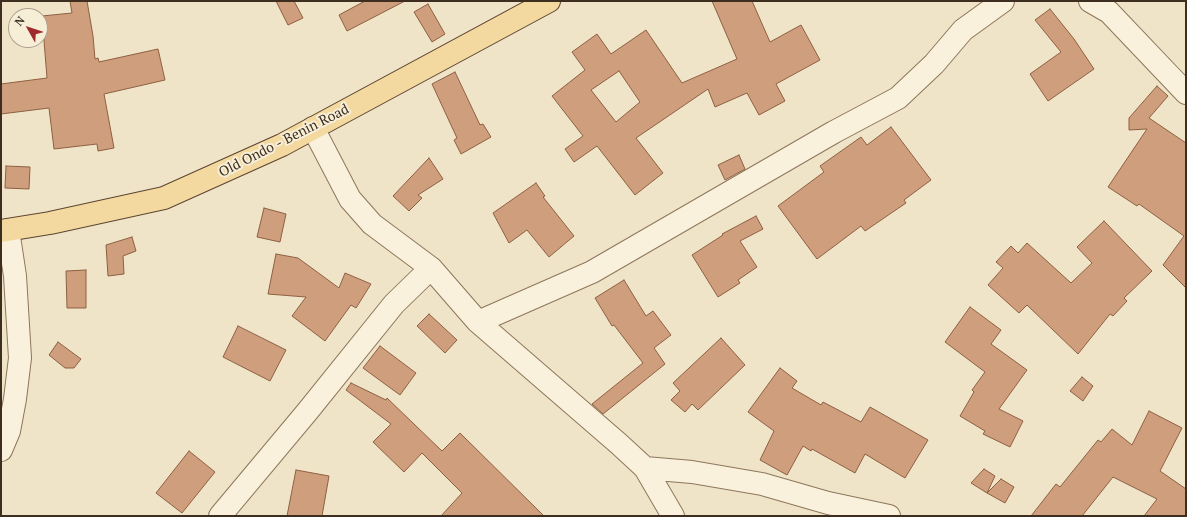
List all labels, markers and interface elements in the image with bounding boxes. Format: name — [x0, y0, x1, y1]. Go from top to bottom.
north arrow — [8, 8, 48, 48]
text: N — [11, 13, 28, 29]
street label: Old Ondo - Benin Road — [216, 101, 352, 181]

